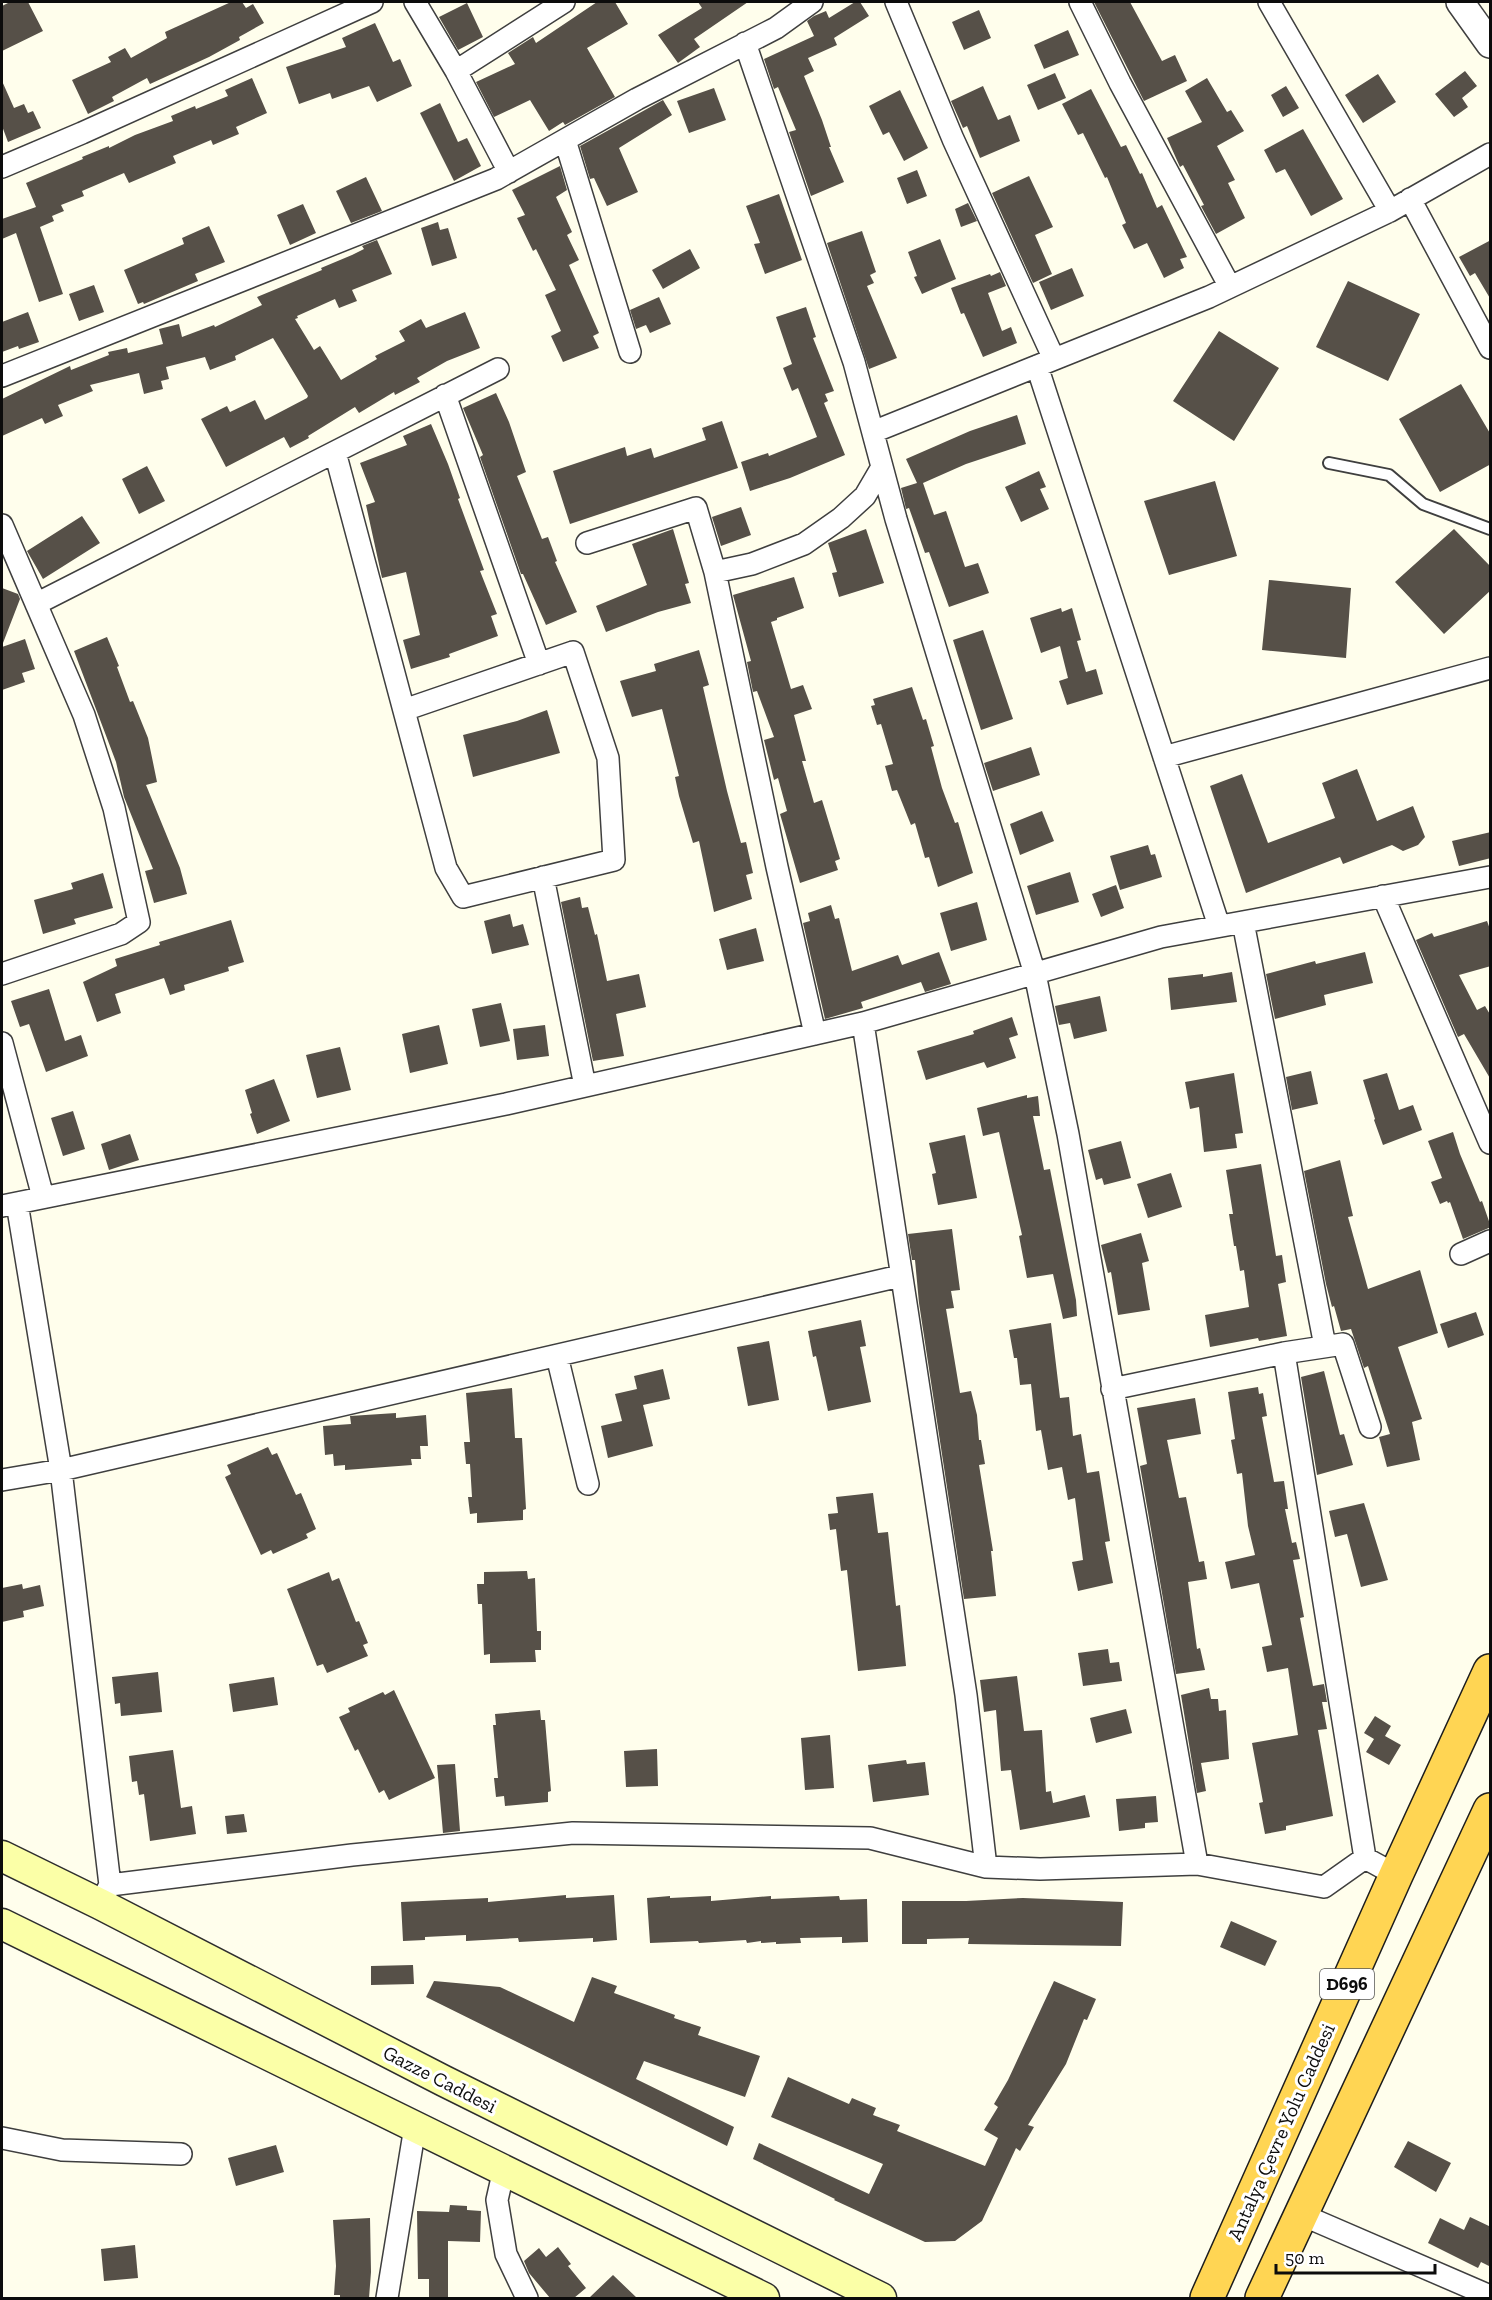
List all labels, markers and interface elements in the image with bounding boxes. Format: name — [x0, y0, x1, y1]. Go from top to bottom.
road number: D696 — [1320, 1969, 1374, 1999]
street label: Antalya Çevre Yolu Caddesi — [1222, 2019, 1340, 2244]
street label: Gazze Caddesi — [379, 2040, 501, 2118]
scale bar — [1276, 2237, 1435, 2275]
text: 50 m — [1285, 2247, 1325, 2269]

